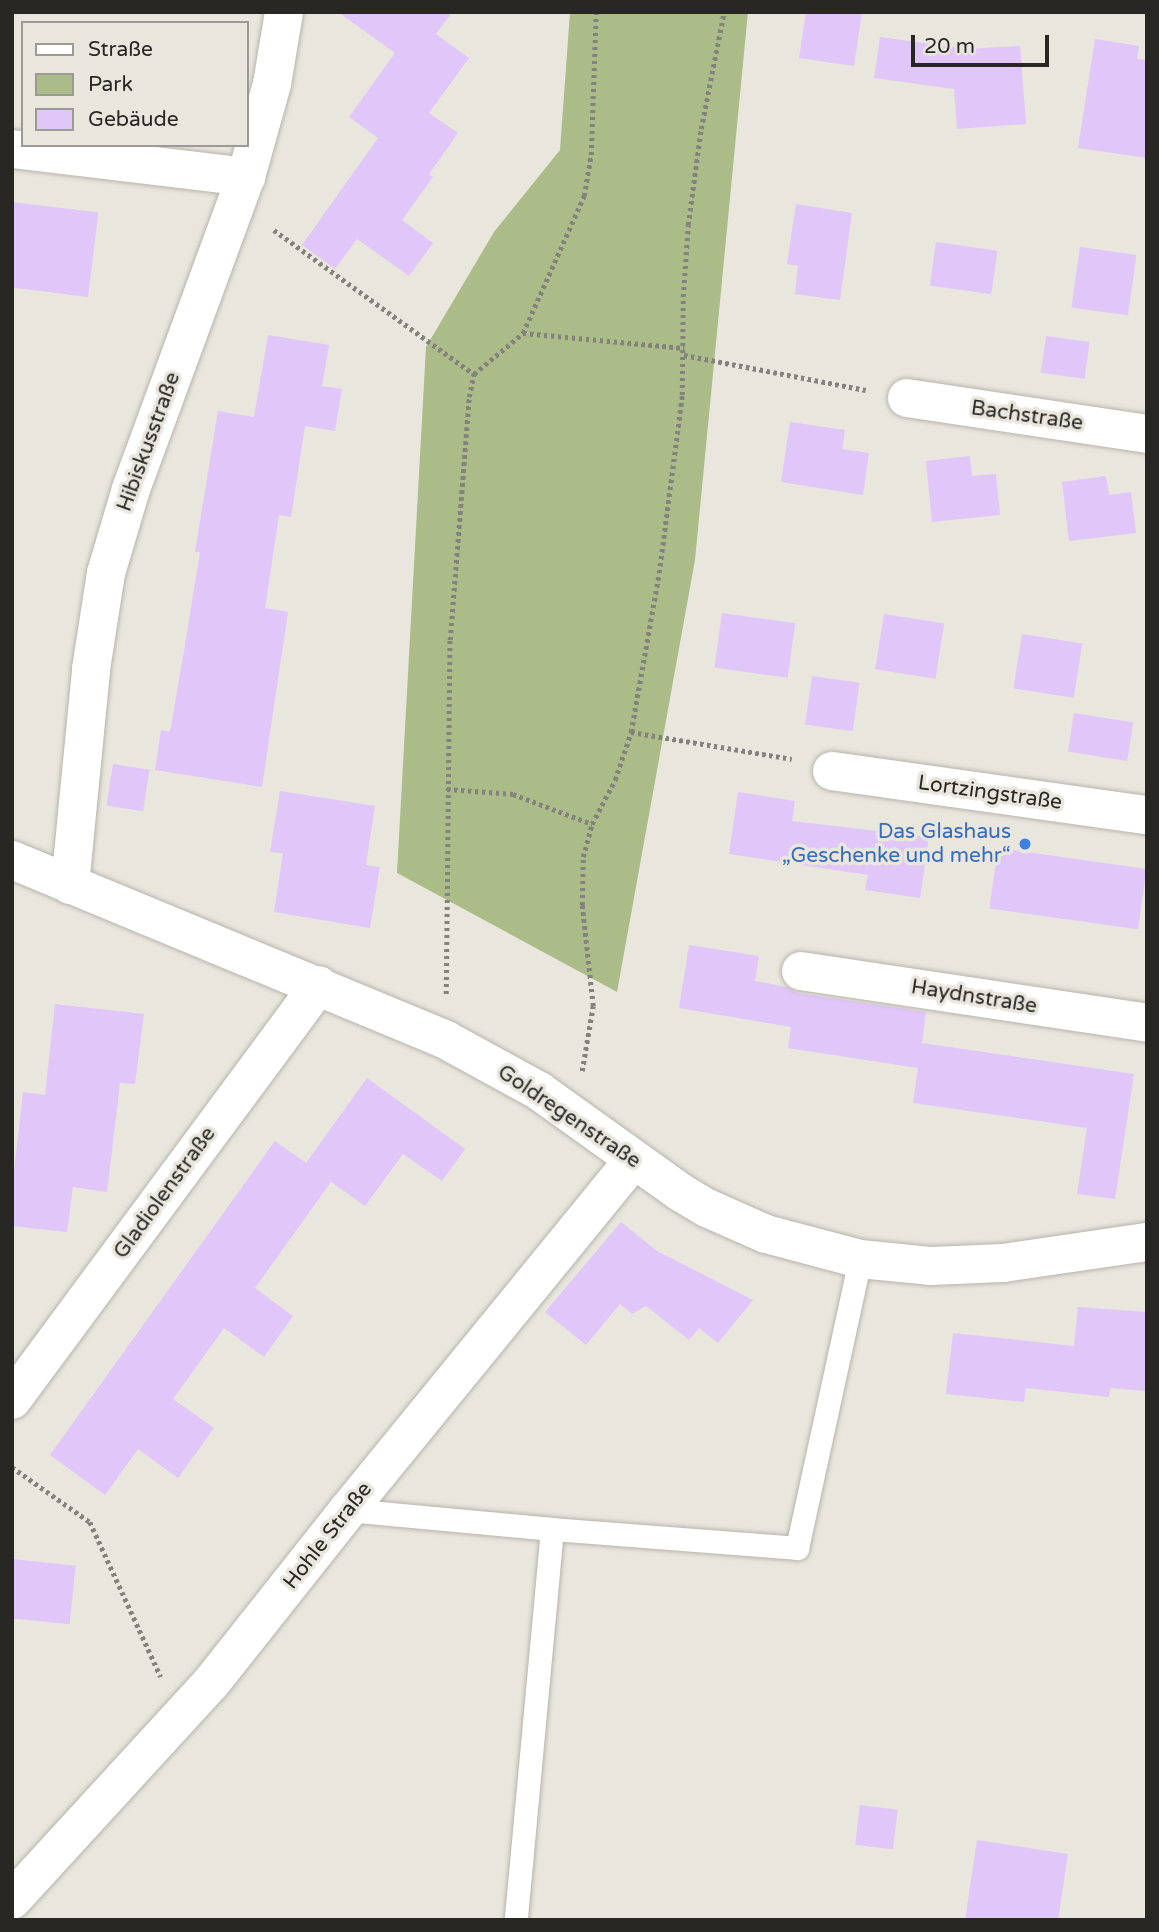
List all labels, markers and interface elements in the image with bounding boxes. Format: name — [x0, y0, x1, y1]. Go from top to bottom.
legend — [21, 21, 248, 147]
scale bar — [914, 21, 1052, 65]
text: 20 m — [924, 34, 975, 59]
text: Straße — [88, 37, 153, 62]
text: Park — [88, 72, 133, 97]
text: Gebäude — [88, 107, 179, 132]
street label: Hibiskusstraße — [112, 369, 186, 515]
street label: Bachstraße — [969, 396, 1085, 436]
street label: Lortzingstraße — [916, 770, 1064, 816]
place label: Das Glashaus „Geschenke und mehr“ — [782, 819, 1011, 869]
marker: Das Glashaus „Geschenke und mehr“ — [1017, 836, 1033, 852]
street label: Haydnstraße — [909, 975, 1039, 1019]
street label: Goldregenstraße — [493, 1060, 645, 1174]
street label: Gladiolenstraße — [109, 1122, 221, 1264]
street label: Hohle Straße — [278, 1478, 378, 1594]

